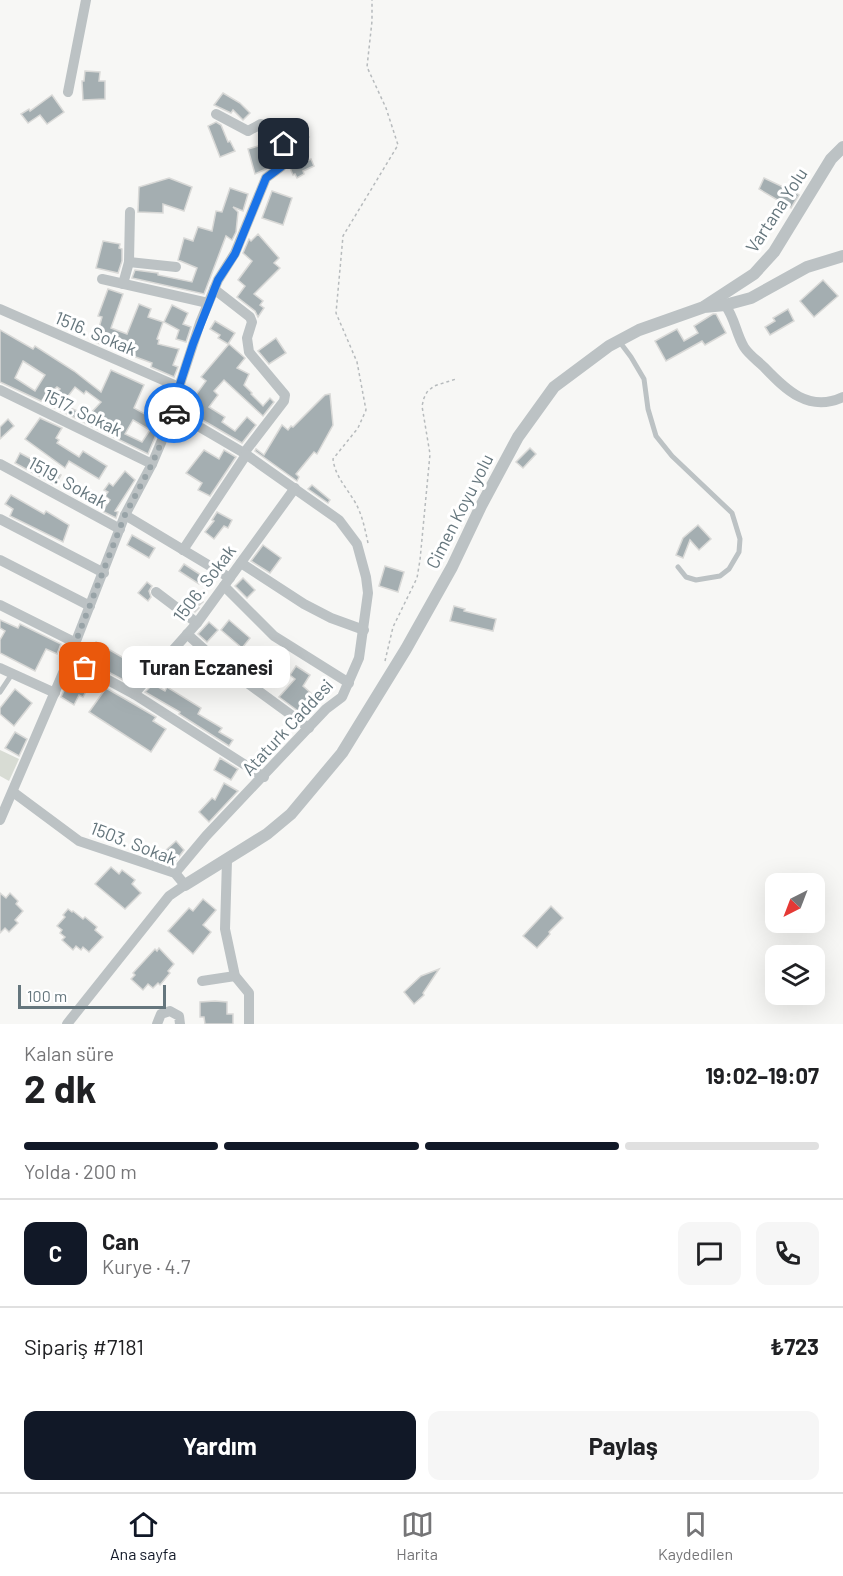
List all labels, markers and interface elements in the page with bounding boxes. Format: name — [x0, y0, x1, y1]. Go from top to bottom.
pin — [258, 118, 309, 169]
icon: home — [267, 127, 300, 160]
street label: Vartana Yolu — [740, 163, 812, 257]
street label: 1516. Sokak — [52, 306, 140, 360]
street label: 1517. Sokak — [40, 383, 126, 441]
courier — [144, 383, 204, 443]
icon: car — [158, 397, 191, 430]
street label: Cimen Koyu yolu — [421, 450, 497, 572]
street label: 1519. Sokak — [25, 451, 111, 513]
street label: 1506. Sokak — [168, 540, 240, 626]
pin — [59, 642, 110, 693]
callout: Turan Eczanesi — [121, 647, 289, 689]
icon: bag — [68, 651, 101, 684]
text: Turan Eczanesi — [139, 655, 273, 679]
street label: Ataturk Caddesi — [237, 674, 337, 780]
street label: 1503. Sokak — [88, 816, 180, 870]
north arrow — [765, 873, 825, 933]
map controls — [765, 873, 825, 1005]
button: layers — [765, 945, 825, 1005]
scale bar — [18, 982, 166, 1010]
text: 100 m — [27, 986, 67, 1005]
text: Kalan süre — [24, 1041, 114, 1065]
text: 19:02–19:07 — [705, 1062, 819, 1088]
text: 2 dk — [24, 1064, 97, 1111]
text: Yolda · 200 m — [24, 1159, 137, 1183]
button: chat — [678, 1222, 741, 1285]
button: phone — [756, 1222, 819, 1285]
text: Can — [102, 1228, 139, 1254]
text: C — [49, 1240, 62, 1266]
text: Kurye · 4.7 — [102, 1254, 191, 1278]
text: Sipariş #7181 — [24, 1333, 144, 1359]
text: ₺723 — [770, 1333, 819, 1359]
button: Yardım — [24, 1411, 416, 1480]
button: Paylaş — [428, 1411, 819, 1480]
tab: Ana sayfa — [110, 1508, 176, 1563]
tab: Harita — [396, 1508, 438, 1563]
tab: Kaydedilen — [658, 1508, 733, 1563]

